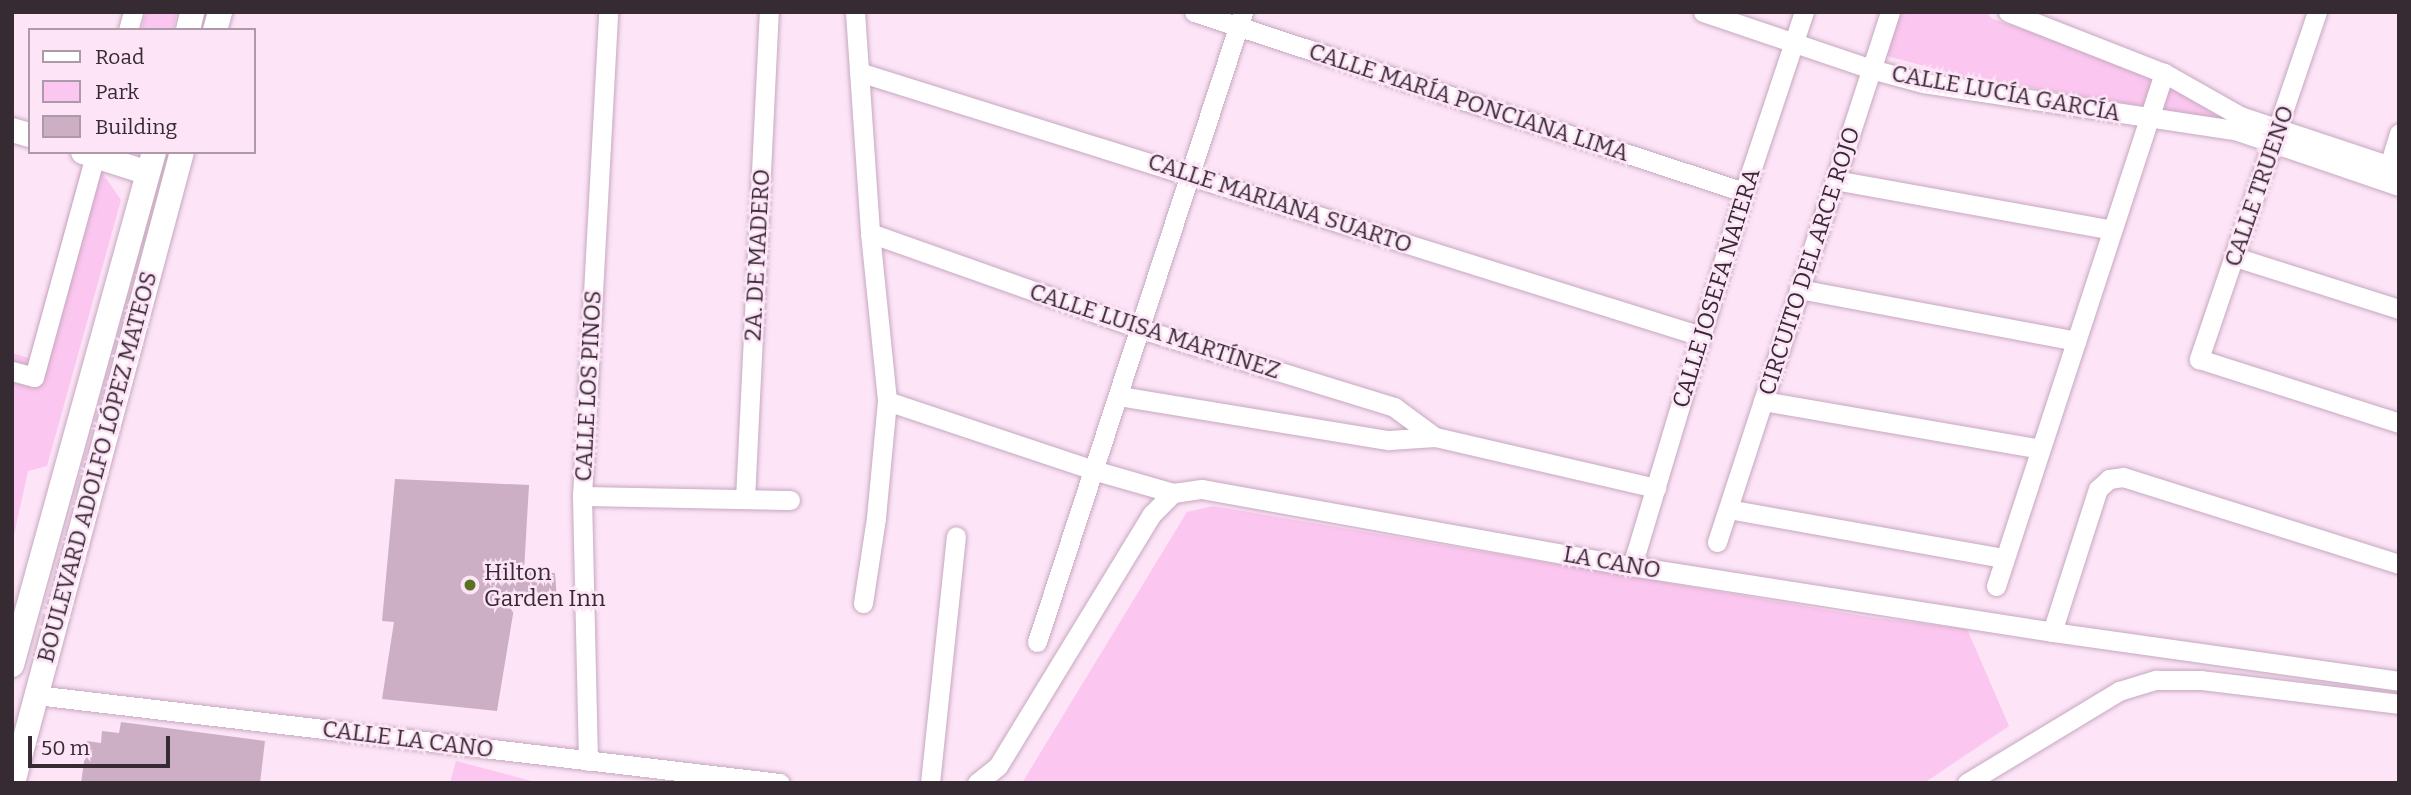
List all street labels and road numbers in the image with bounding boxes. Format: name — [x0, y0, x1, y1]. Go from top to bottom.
street label: CALLE MARÍA PONCIANA LIMA — [1305, 37, 1633, 167]
street label: CALLE LUCÍA GARCÍA — [1889, 59, 2123, 127]
street label: CALLE TRUENO — [2219, 102, 2299, 270]
street label: CIRCUITO DEL ARCE ROJO — [1753, 123, 1865, 399]
street label: CALLE MARIANA SUARTO — [1145, 147, 1415, 259]
street label: CALLE JOSEFA NATERA — [1666, 165, 1766, 411]
street label: 2A. DE MADERO — [739, 168, 775, 342]
street label: BOULEVARD ADOLFO LÓPEZ MATEOS — [31, 269, 163, 665]
street label: CALLE LUISA MARTÍNEZ — [1026, 277, 1284, 385]
street label: CALLE LOS PINOS — [569, 290, 607, 482]
street label: LA CANO — [1561, 540, 1663, 584]
street label: CALLE LA CANO — [321, 715, 495, 763]

